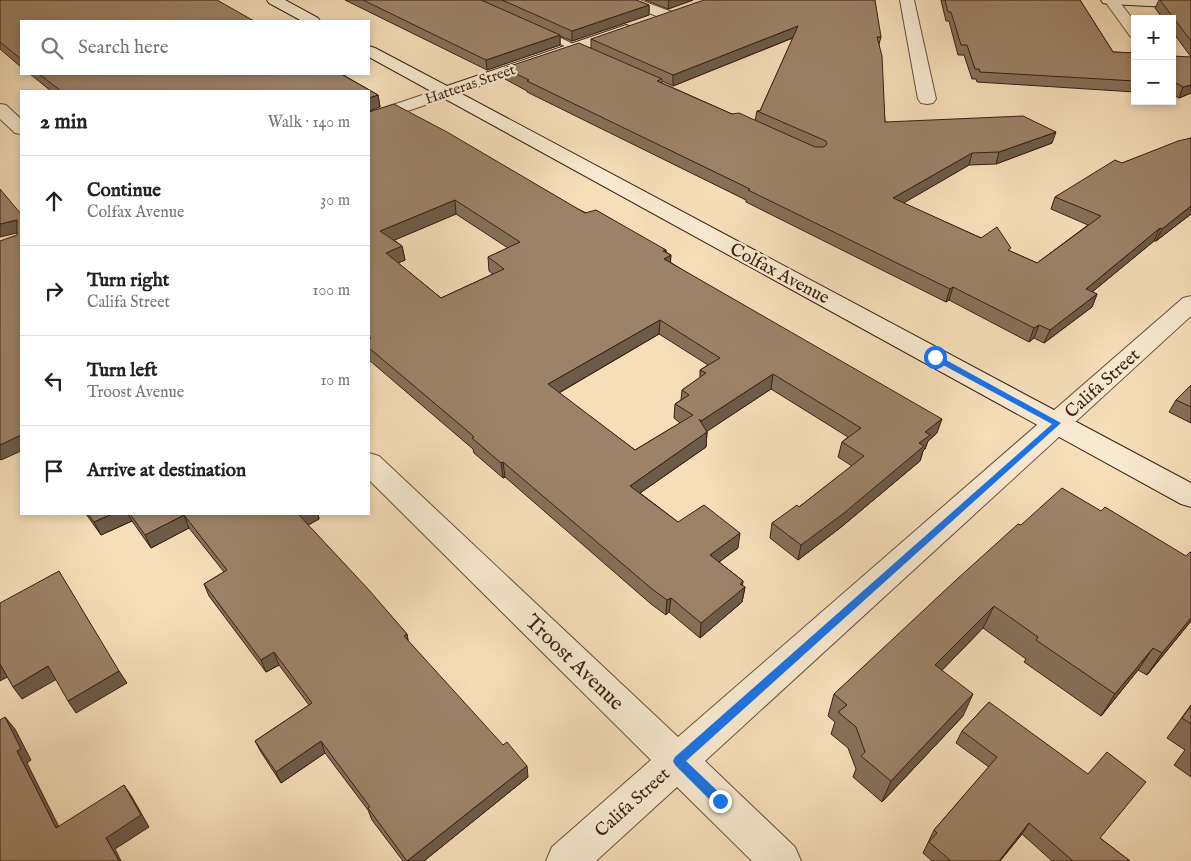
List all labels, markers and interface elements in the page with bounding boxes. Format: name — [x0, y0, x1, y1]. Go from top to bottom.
map controls — [1131, 15, 1176, 105]
button: + — [1131, 15, 1176, 60]
search box — [20, 20, 370, 75]
icon: search — [38, 34, 66, 62]
text: Search here — [78, 36, 169, 60]
street label: Hatteras Street — [422, 60, 518, 109]
button: − — [1131, 60, 1176, 105]
text: 2 min — [40, 109, 87, 136]
text: Walk · 140 m — [268, 113, 350, 133]
text: Continue — [87, 179, 161, 203]
icon: ahead — [40, 187, 68, 215]
text: 30 m — [320, 191, 350, 211]
text: Colfax Avenue — [87, 203, 184, 223]
street label: Colfax Avenue — [726, 238, 833, 310]
text: Turn right — [87, 269, 169, 293]
icon: right — [40, 277, 68, 305]
text: 100 m — [313, 281, 350, 301]
text: Califa Street — [87, 293, 170, 313]
street label: Califa Street — [1061, 344, 1145, 424]
route start — [924, 346, 947, 369]
text: Turn left — [87, 359, 158, 383]
icon: left — [40, 367, 68, 395]
text: 10 m — [320, 371, 350, 391]
text: Troost Avenue — [87, 383, 184, 403]
icon: arrive — [40, 457, 68, 485]
text: Arrive at destination — [87, 459, 246, 483]
street label: Troost Avenue — [519, 609, 629, 717]
street label: Califa Street — [591, 763, 675, 843]
route end — [709, 790, 732, 813]

